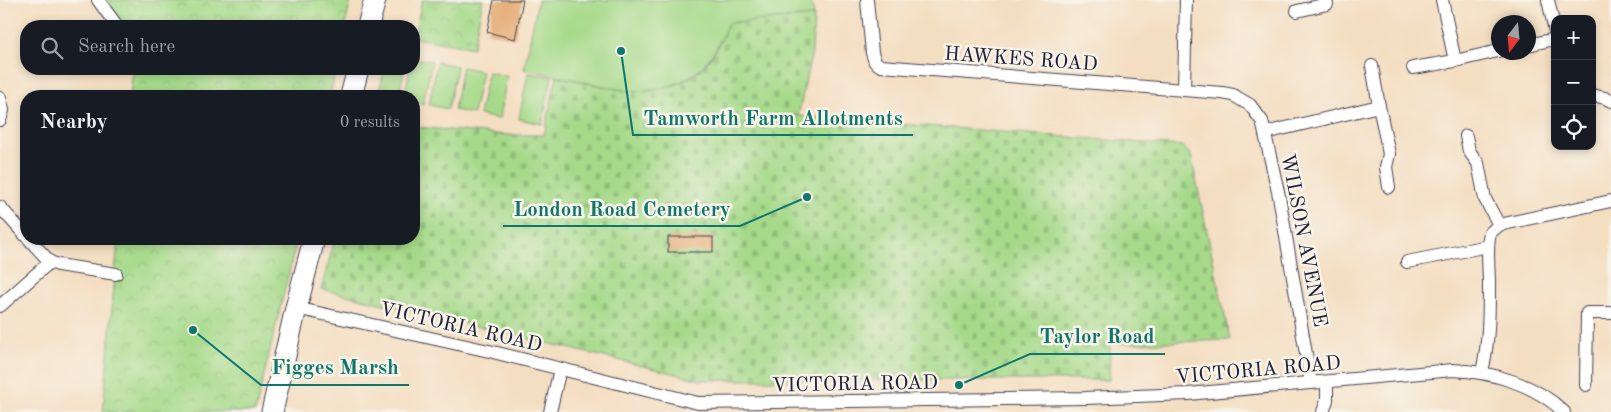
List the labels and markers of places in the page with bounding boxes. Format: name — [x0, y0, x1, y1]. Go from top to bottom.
callout: Tamworth Farm Allotments — [633, 99, 913, 135]
callout: London Road Cemetery — [503, 190, 740, 226]
callout: Taylor Road — [1030, 318, 1165, 354]
callout: Figges Marsh — [261, 349, 409, 385]

